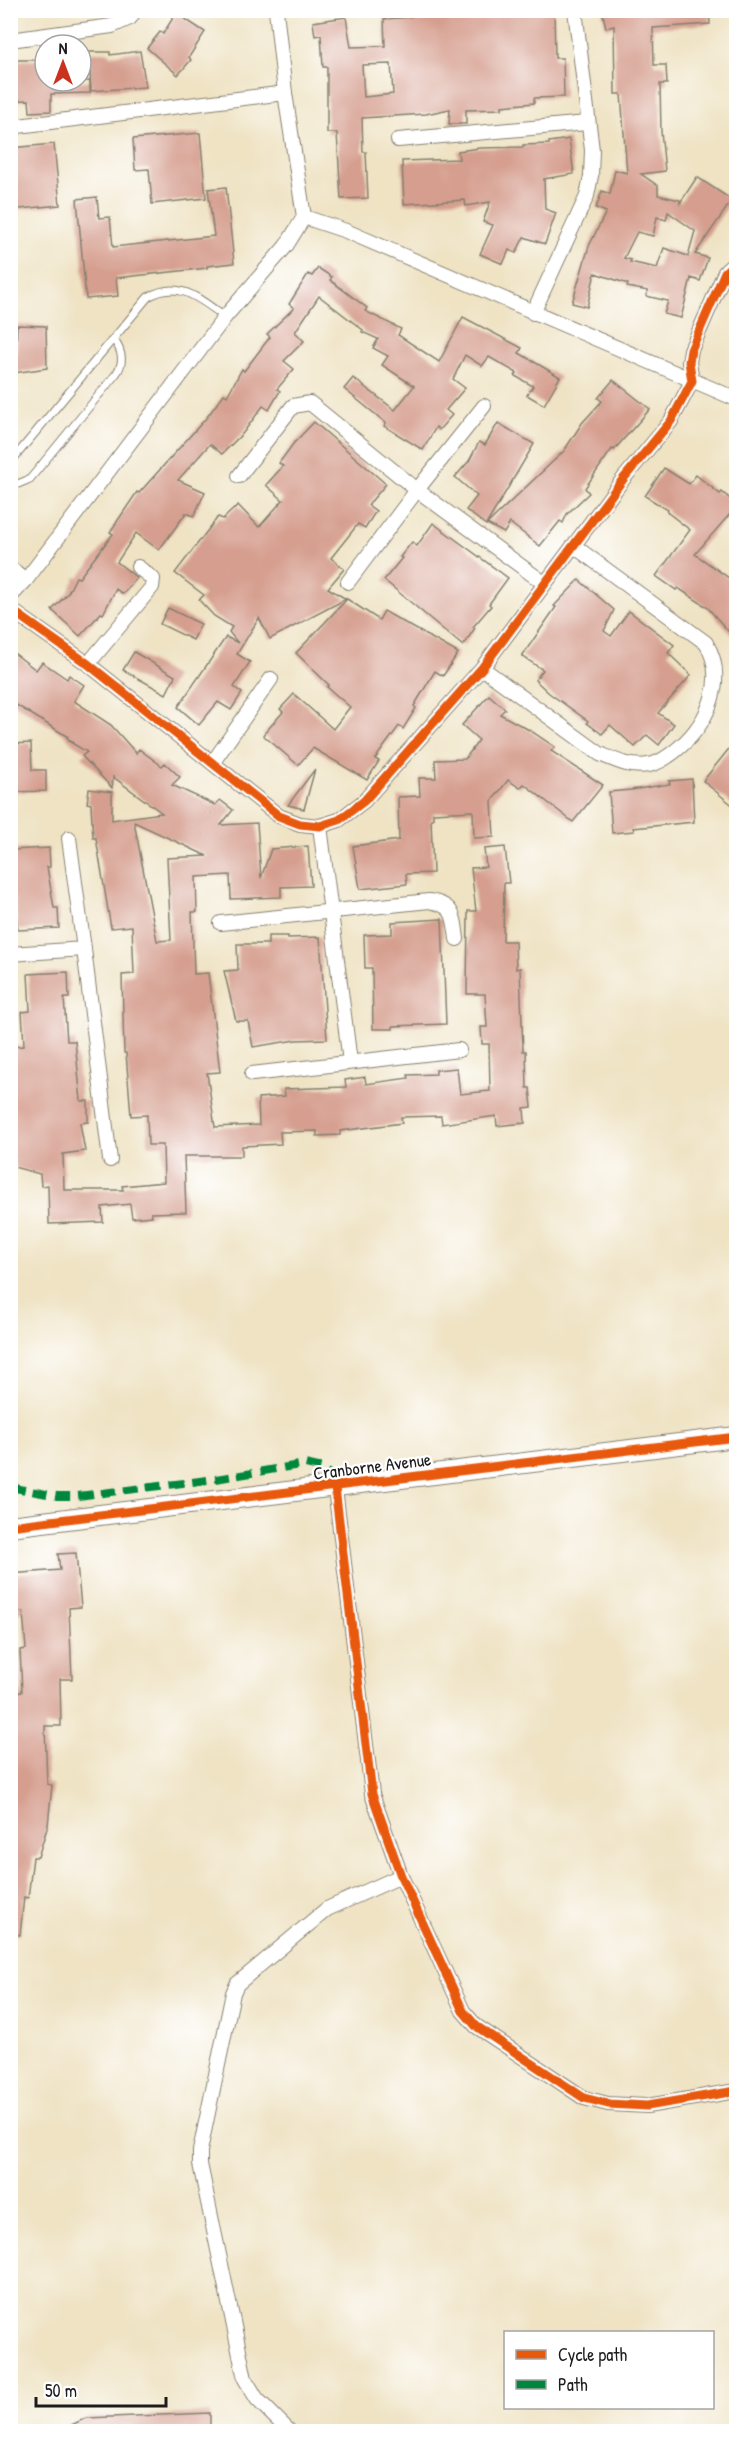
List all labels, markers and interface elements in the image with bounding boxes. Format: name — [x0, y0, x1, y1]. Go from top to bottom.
north arrow — [33, 33, 93, 93]
text: N — [59, 37, 68, 59]
street label: Cranborne Avenue — [312, 1446, 432, 1486]
legend — [504, 2331, 714, 2409]
text: Cycle path — [558, 2342, 628, 2367]
scale bar — [36, 2370, 166, 2408]
text: Path — [558, 2372, 588, 2397]
text: 50 m — [45, 2378, 77, 2403]

